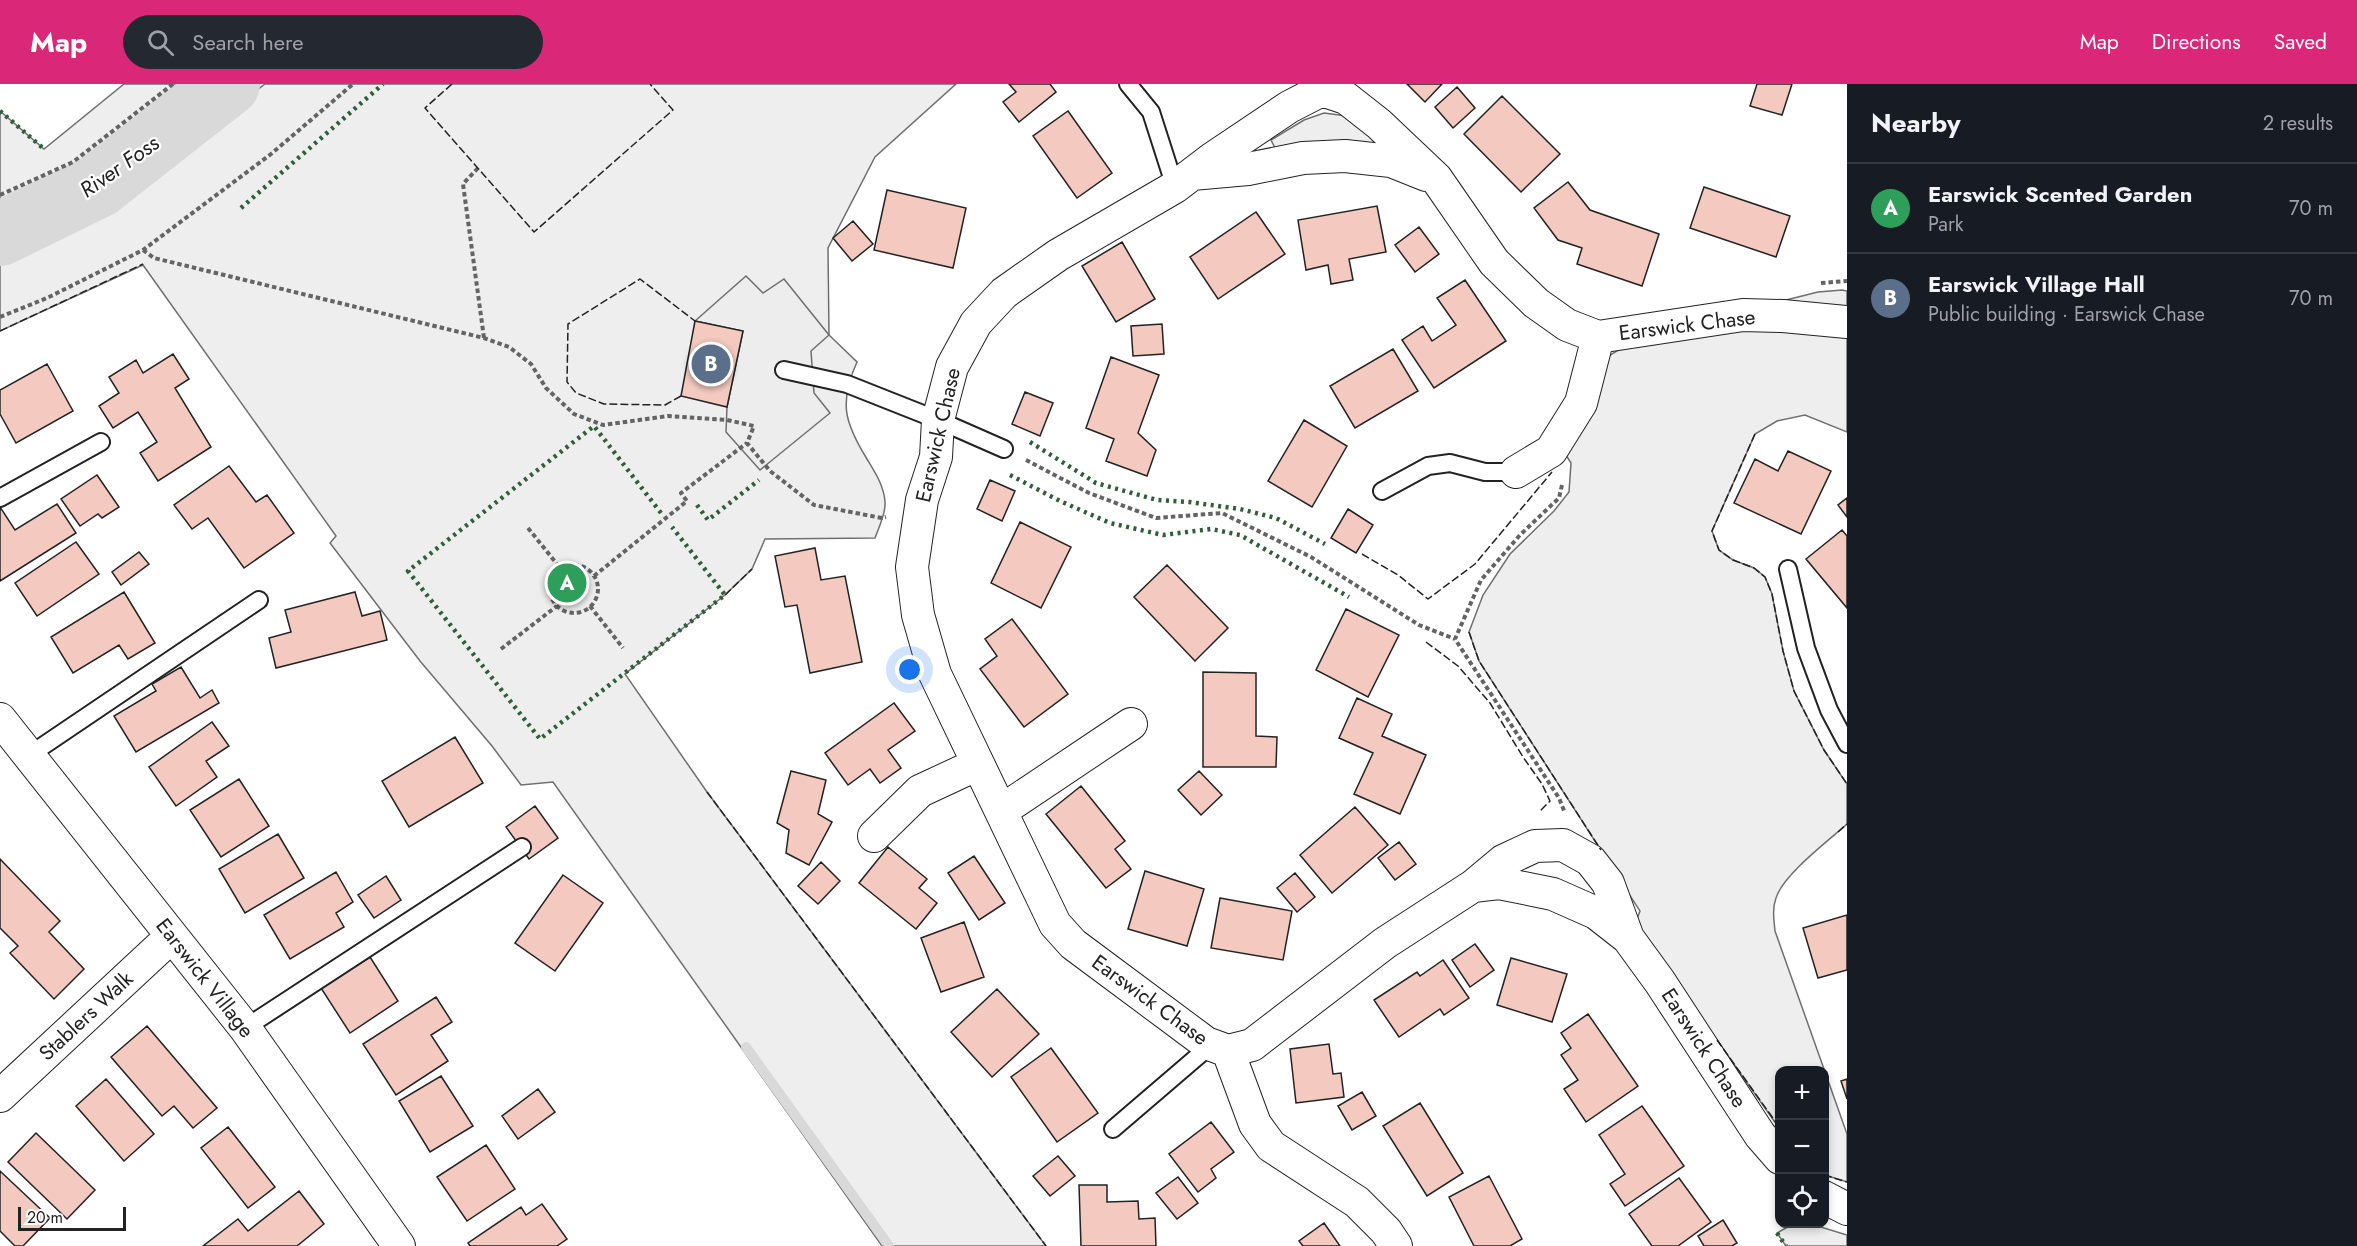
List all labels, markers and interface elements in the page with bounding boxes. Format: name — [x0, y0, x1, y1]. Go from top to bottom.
search box — [123, 15, 543, 69]
text: Map — [30, 22, 87, 63]
icon: search — [144, 26, 177, 59]
text: Search here — [192, 26, 304, 58]
text: Map — [2080, 27, 2119, 57]
text: Directions — [2152, 27, 2241, 57]
text: Saved — [2274, 27, 2327, 57]
text: Nearby — [1871, 104, 1960, 142]
text: 2 results — [2263, 109, 2333, 138]
water label: River Foss — [73, 127, 166, 205]
text: Earswick Scented Garden — [1928, 178, 2192, 210]
text: A — [1883, 194, 1898, 223]
text: 70 m — [2289, 194, 2333, 223]
text: Park — [1928, 210, 1964, 239]
text: Earswick Village Hall — [1928, 268, 2145, 300]
text: B — [1884, 284, 1897, 313]
text: 70 m — [2289, 284, 2333, 313]
text: Public building · Earswick Chase — [1928, 300, 2205, 329]
street label: Earswick Chase — [1617, 302, 1757, 348]
pin: B — [692, 342, 730, 386]
street label: Earswick Chase — [908, 365, 968, 505]
pin: A — [548, 560, 586, 606]
your location — [895, 655, 924, 684]
street label: Earswick Village — [149, 912, 261, 1044]
street label: Earswick Chase — [1086, 948, 1215, 1053]
street label: Stablers Walk — [32, 964, 140, 1068]
street label: Earswick Chase — [1654, 982, 1754, 1114]
map controls — [1775, 1066, 1829, 1228]
button: + — [1775, 1066, 1829, 1120]
button: − — [1775, 1120, 1829, 1174]
button: locate — [1775, 1174, 1829, 1228]
scale bar — [18, 1204, 126, 1232]
text: 20 m — [27, 1206, 63, 1229]

